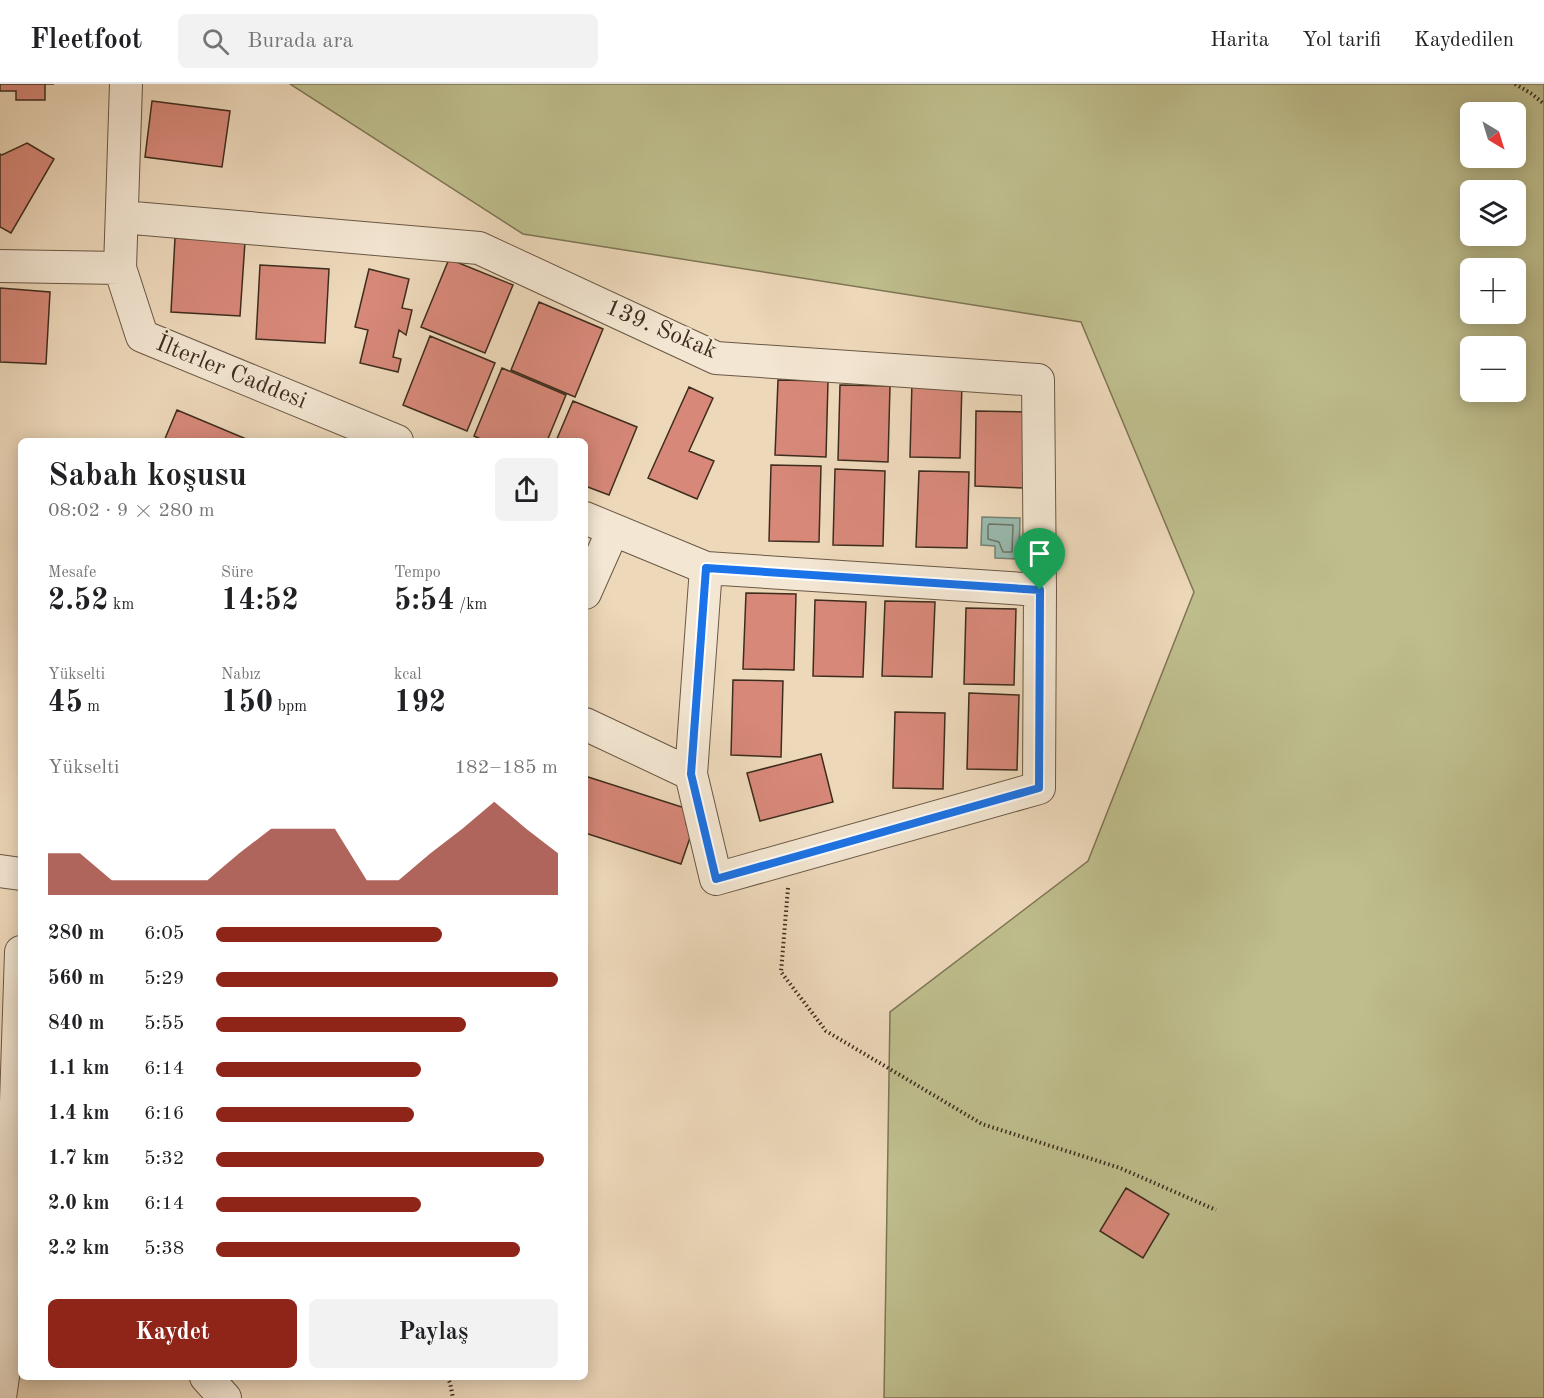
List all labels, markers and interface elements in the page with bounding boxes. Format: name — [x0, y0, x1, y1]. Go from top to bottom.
search box — [178, 14, 598, 68]
icon: search — [199, 25, 232, 58]
text: Fleetfoot — [30, 27, 142, 55]
text: Burada ara — [247, 30, 353, 52]
text: Harita — [1210, 30, 1269, 51]
text: Yol tarifi — [1302, 30, 1381, 51]
text: Kaydedilen — [1414, 30, 1514, 51]
north arrow — [1460, 102, 1526, 168]
map controls — [1460, 102, 1526, 402]
button: layers — [1460, 180, 1526, 246]
button: + — [1460, 258, 1526, 324]
street label: 139. Sokak — [602, 296, 720, 364]
street label: İlterler Caddesi — [152, 329, 311, 414]
button: − — [1460, 336, 1526, 402]
button: share — [495, 458, 558, 521]
text: Sabah koşusu — [48, 460, 247, 493]
text: 08:02 · 9 × 280 m — [48, 501, 215, 521]
pin — [1014, 528, 1065, 590]
icon: arrive — [1023, 537, 1056, 570]
text: Mesafe — [48, 565, 96, 581]
text: Süre — [221, 565, 253, 581]
text: Tempo — [394, 565, 441, 581]
text: 2.52 — [48, 586, 109, 616]
text: 14:52 — [221, 586, 299, 616]
text: 5:54 — [394, 586, 455, 616]
text: km — [109, 597, 134, 613]
text: /km — [455, 597, 487, 613]
text: Yükselti — [48, 667, 105, 683]
text: Nabız — [221, 667, 261, 683]
text: kcal — [394, 667, 422, 683]
text: 45 — [48, 688, 83, 718]
text: 150 — [221, 688, 273, 718]
text: 192 — [394, 688, 446, 718]
text: m — [83, 699, 100, 715]
text: bpm — [273, 699, 307, 715]
text: Yükselti — [48, 758, 119, 778]
text: 182–185 m — [455, 758, 558, 778]
text: 280 m — [48, 924, 104, 944]
text: 6:05 — [144, 924, 184, 944]
text: 560 m — [48, 969, 104, 989]
text: 5:29 — [144, 969, 184, 989]
text: 840 m — [48, 1014, 104, 1034]
text: 5:55 — [144, 1014, 184, 1034]
text: 1.1 km — [48, 1059, 110, 1079]
text: 6:14 — [144, 1059, 184, 1079]
text: 1.4 km — [48, 1104, 110, 1124]
text: 6:16 — [144, 1104, 184, 1124]
text: 1.7 km — [48, 1149, 110, 1169]
text: 5:32 — [144, 1149, 184, 1169]
text: 2.0 km — [48, 1194, 110, 1214]
text: 6:14 — [144, 1194, 184, 1214]
text: 2.2 km — [48, 1239, 110, 1259]
text: 5:38 — [144, 1239, 184, 1259]
button: Kaydet — [48, 1299, 297, 1368]
button: Paylaş — [309, 1299, 558, 1368]

